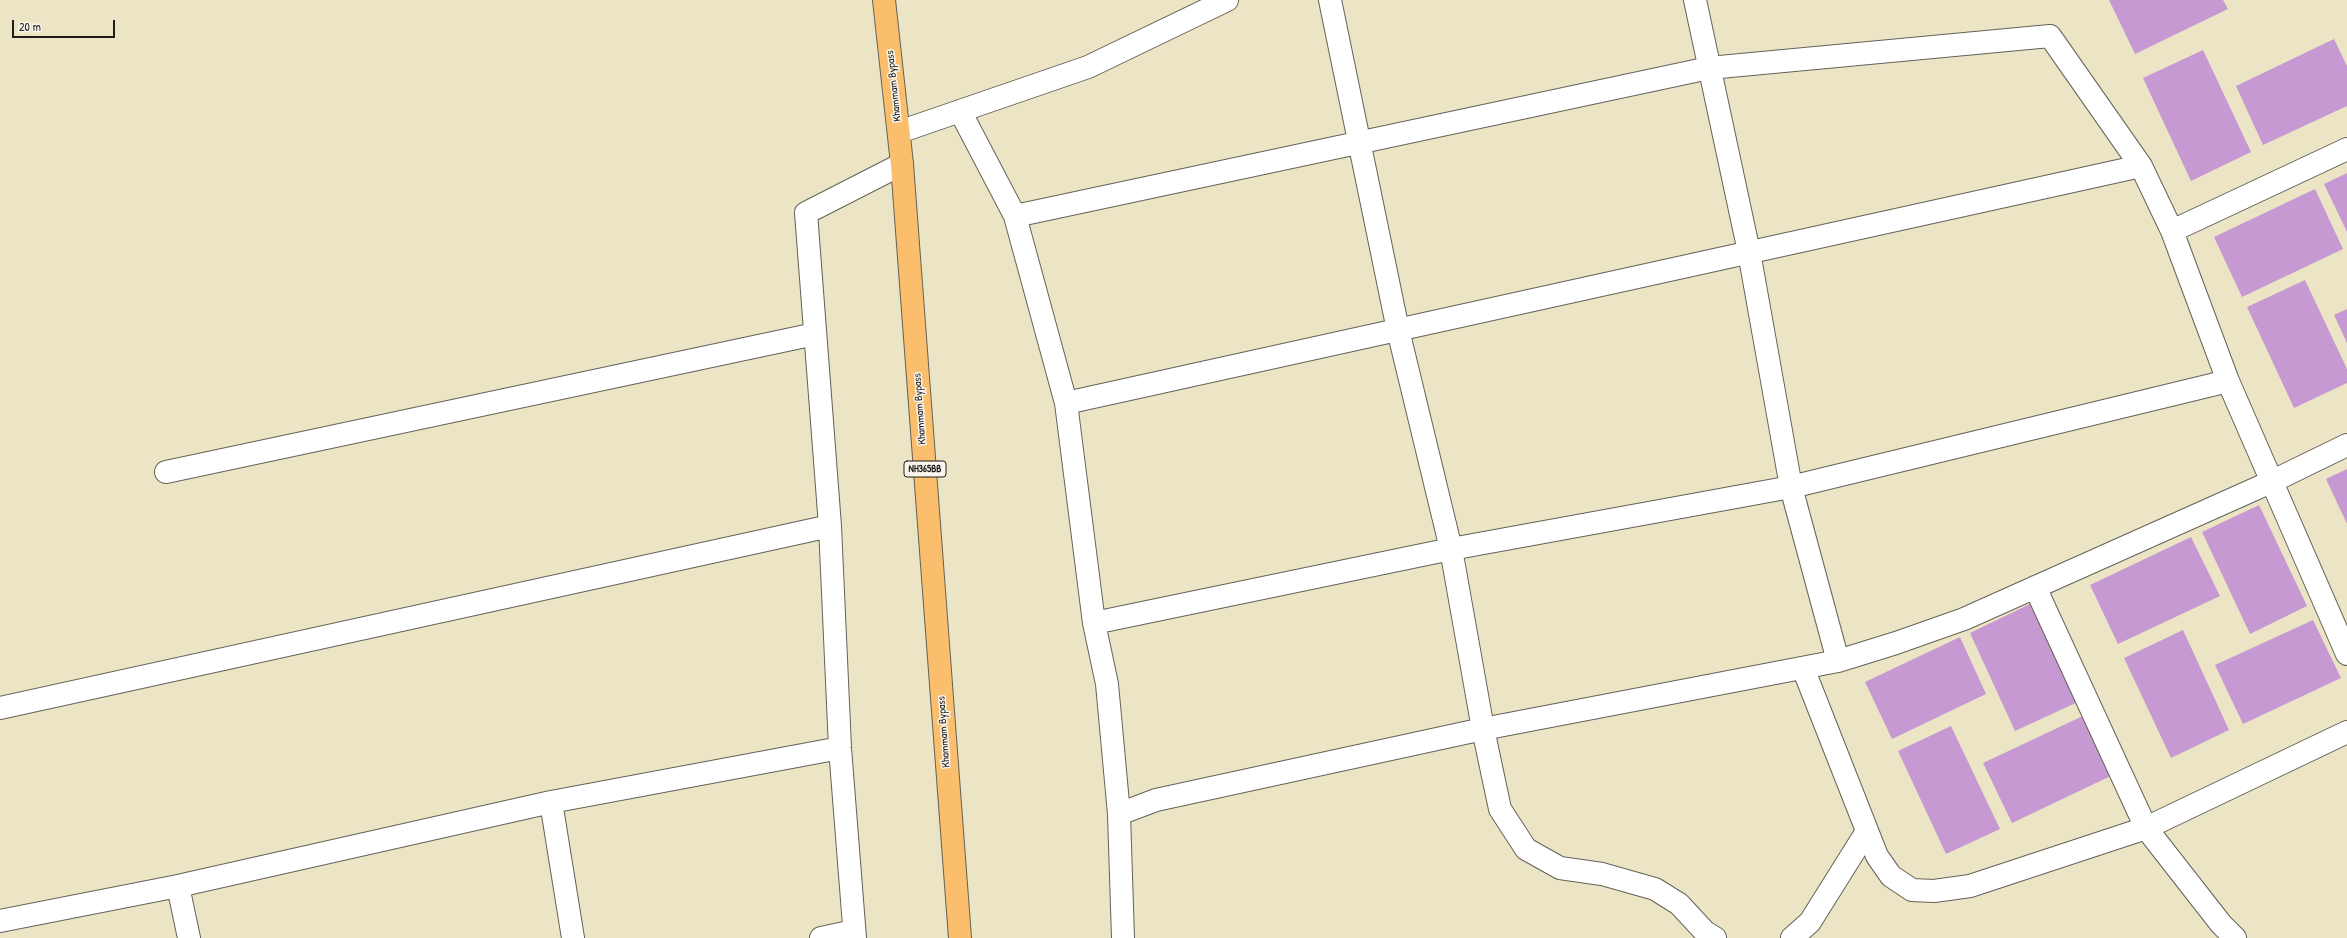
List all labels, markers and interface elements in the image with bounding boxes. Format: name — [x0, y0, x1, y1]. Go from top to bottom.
scale bar — [14, 12, 117, 38]
text: 20 m — [19, 18, 41, 35]
street label: Khammam Bypass — [884, 50, 904, 122]
street label: Khammam Bypass — [911, 373, 929, 445]
road number: NH365BB — [904, 461, 946, 477]
street label: Khammam Bypass — [935, 696, 953, 768]

